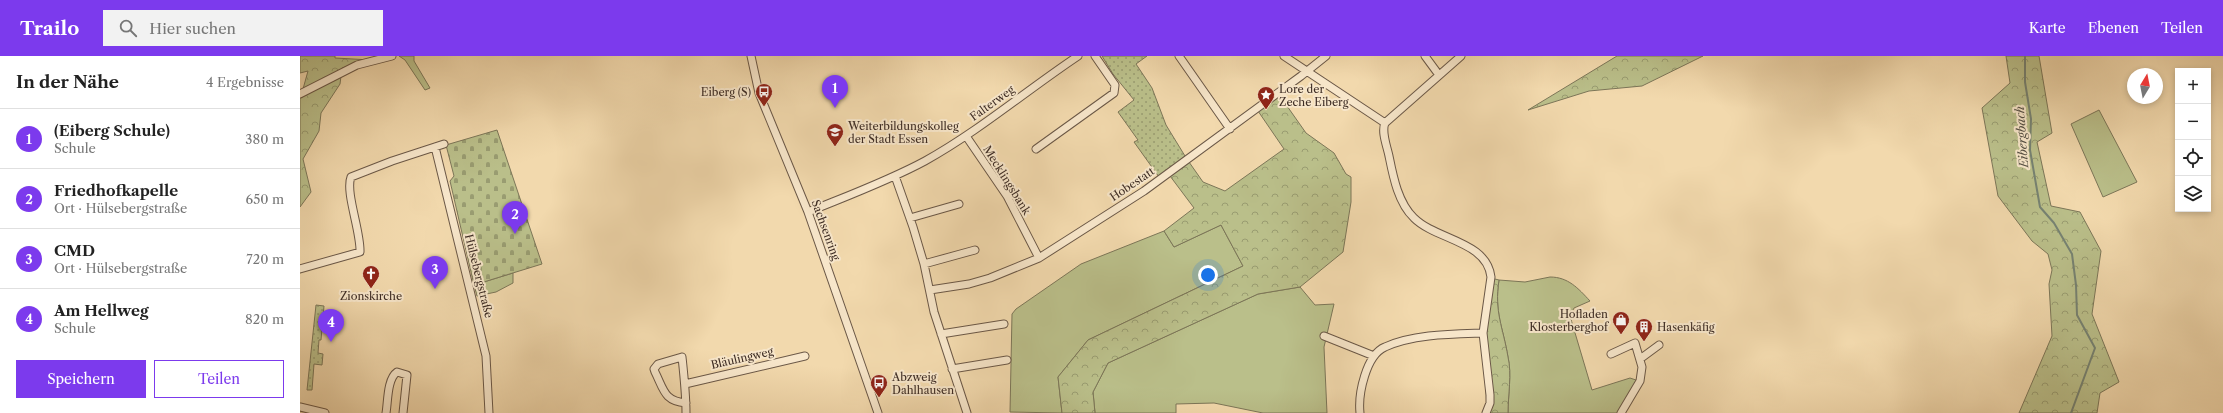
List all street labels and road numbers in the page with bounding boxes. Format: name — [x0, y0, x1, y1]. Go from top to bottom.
street label: Falterweg — [967, 82, 1017, 124]
street label: Mecklingsbank — [980, 143, 1034, 218]
street label: Hobestatt — [1107, 164, 1157, 204]
street label: Sachsenring — [809, 198, 844, 262]
street label: Hülsebergstraße — [462, 233, 496, 319]
street label: Bläulingweg — [709, 344, 775, 372]

